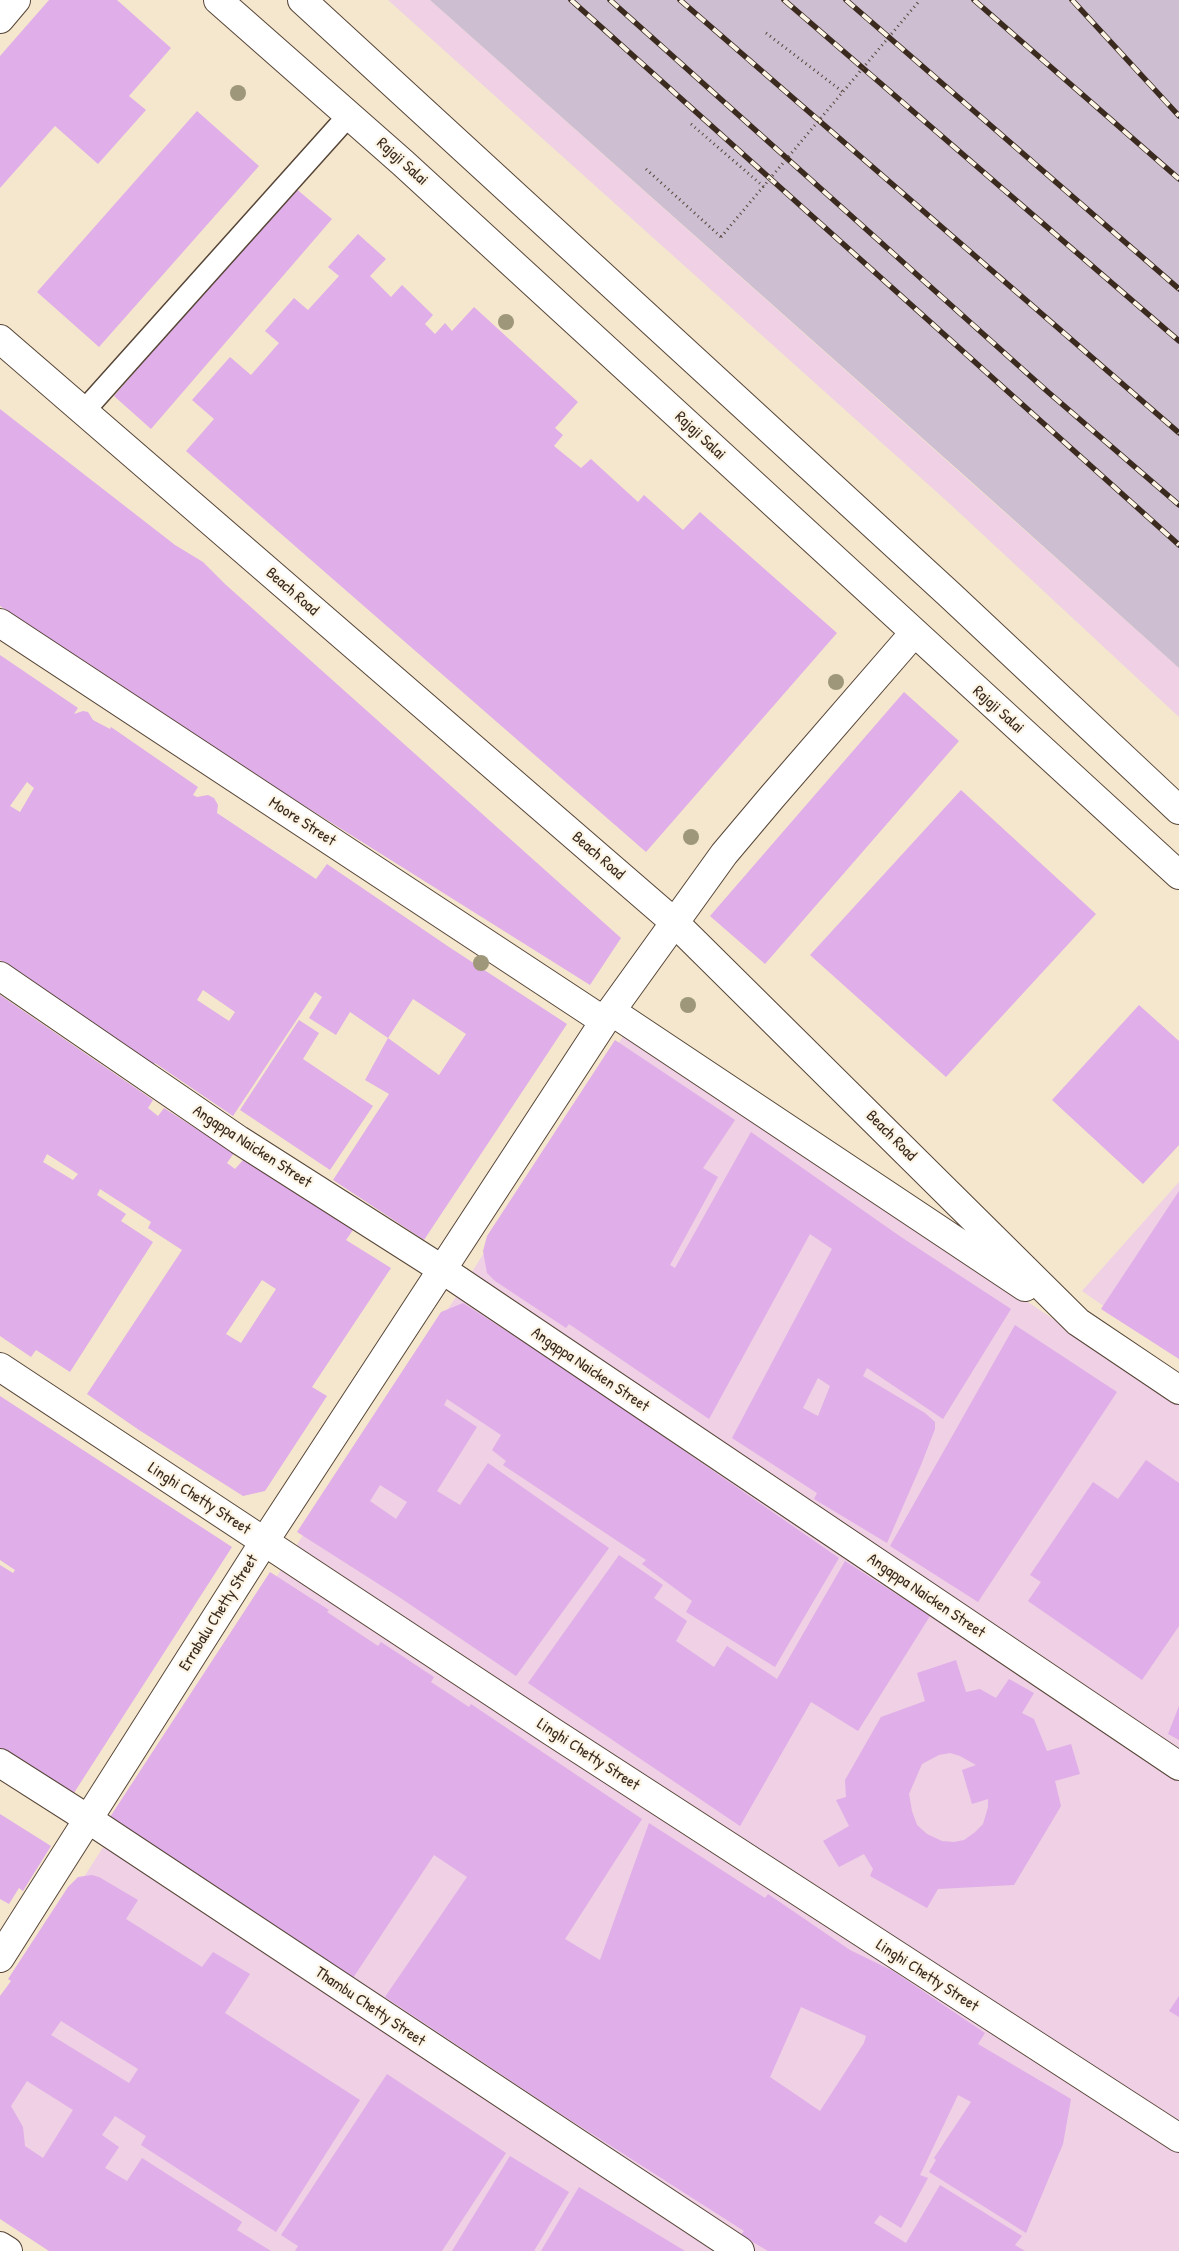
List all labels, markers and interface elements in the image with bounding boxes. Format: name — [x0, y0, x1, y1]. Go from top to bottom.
street label: Rajaji Salai — [372, 134, 432, 190]
street label: Rajaji Salai — [671, 408, 729, 464]
street label: Beach Road — [262, 564, 322, 620]
street label: Rajaji Salai — [968, 682, 1028, 738]
street label: Moore Street — [265, 793, 339, 851]
street label: Beach Road — [568, 828, 628, 884]
street label: Angappa Naicken Street — [189, 1101, 315, 1193]
street label: Beach Road — [862, 1107, 920, 1165]
street label: Angappa Naicken Street — [528, 1324, 652, 1416]
street label: Linghi Chetty Street — [144, 1459, 254, 1539]
street label: Angappa Naicken Street — [864, 1550, 988, 1642]
street label: Errabalu Chetty Street — [176, 1551, 262, 1675]
street label: Linghi Chetty Street — [533, 1715, 643, 1795]
street label: Linghi Chetty Street — [872, 1936, 982, 2016]
street label: Thambu Chetty Street — [311, 1963, 429, 2051]

